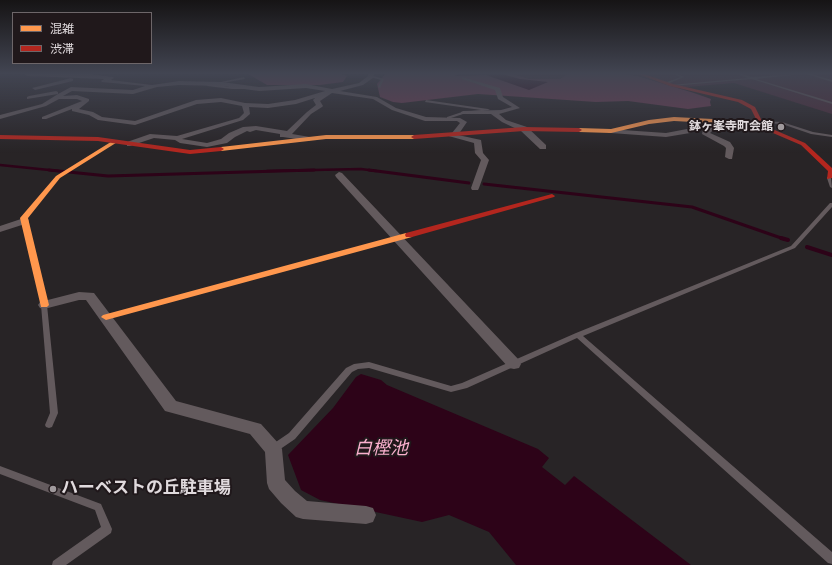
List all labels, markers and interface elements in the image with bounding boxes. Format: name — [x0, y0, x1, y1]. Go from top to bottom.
legend — [12, 12, 152, 64]
text: 混雑 — [50, 19, 74, 38]
text: 渋滞 — [50, 39, 74, 58]
place label: 鉢ヶ峯寺町会館 — [689, 120, 773, 134]
marker: 鉢ヶ峯寺町会館 — [776, 122, 786, 132]
water label: 白樫池 — [354, 439, 408, 461]
place label: ハーベストの丘駐車場 — [61, 479, 231, 499]
marker: ハーベストの丘駐車場 — [48, 484, 58, 494]

